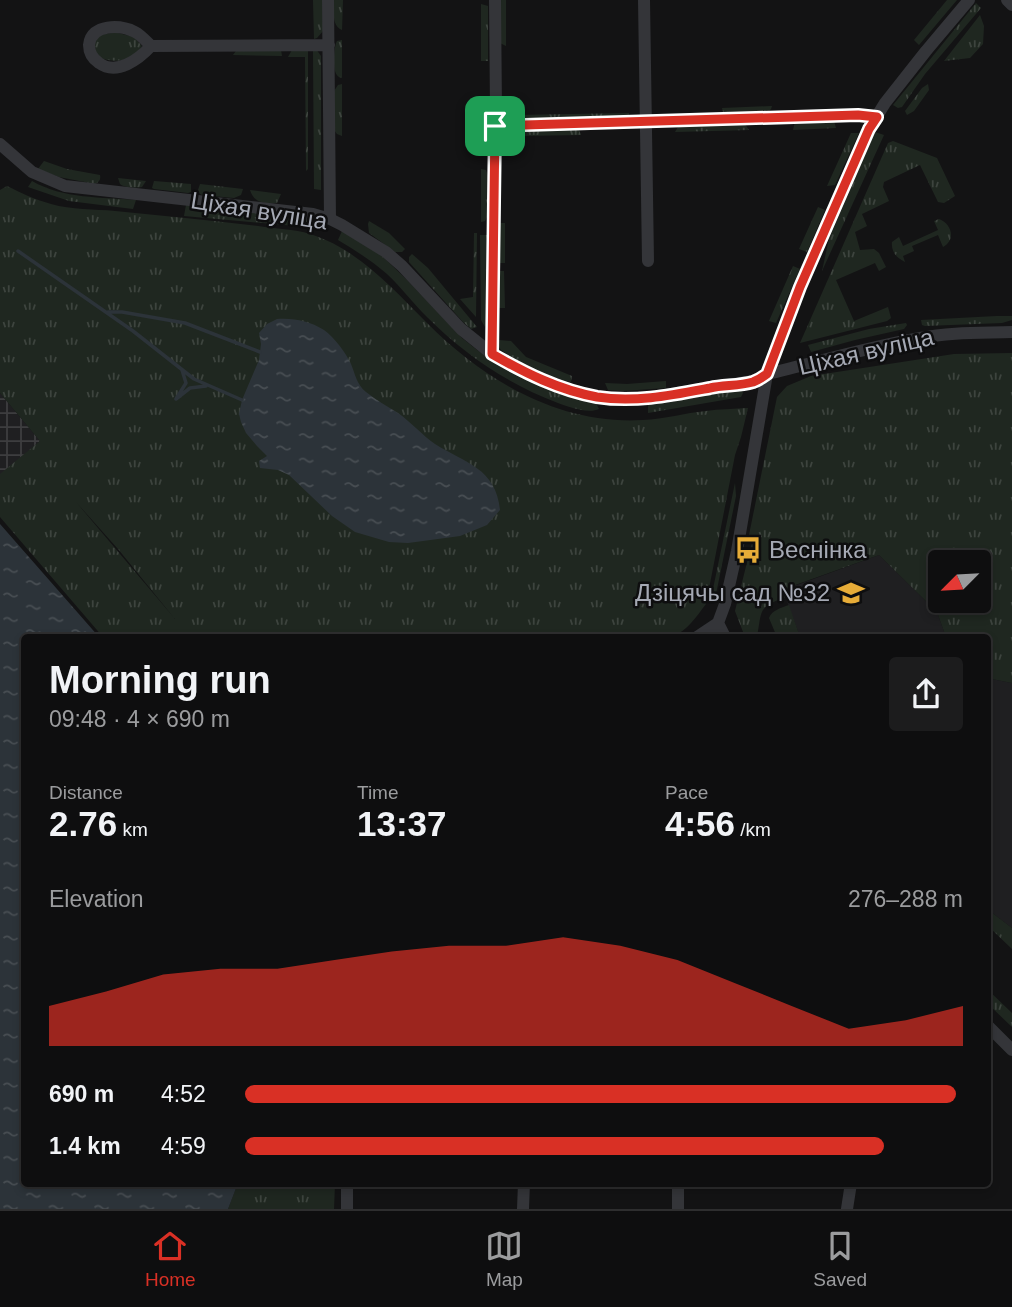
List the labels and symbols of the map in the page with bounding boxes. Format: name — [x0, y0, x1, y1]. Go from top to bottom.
pin — [465, 96, 525, 156]
street label: Ціхая вуліца — [189, 186, 330, 235]
street label: Ціхая вуліца — [796, 323, 937, 380]
bus stop icon: Веснінка — [733, 535, 763, 565]
place label: Веснінка — [769, 536, 867, 563]
north arrow — [928, 550, 990, 612]
school or university icon: Дзіцячы сад №32 — [836, 578, 866, 608]
place label: Дзіцячы сад №32 — [635, 579, 830, 606]

